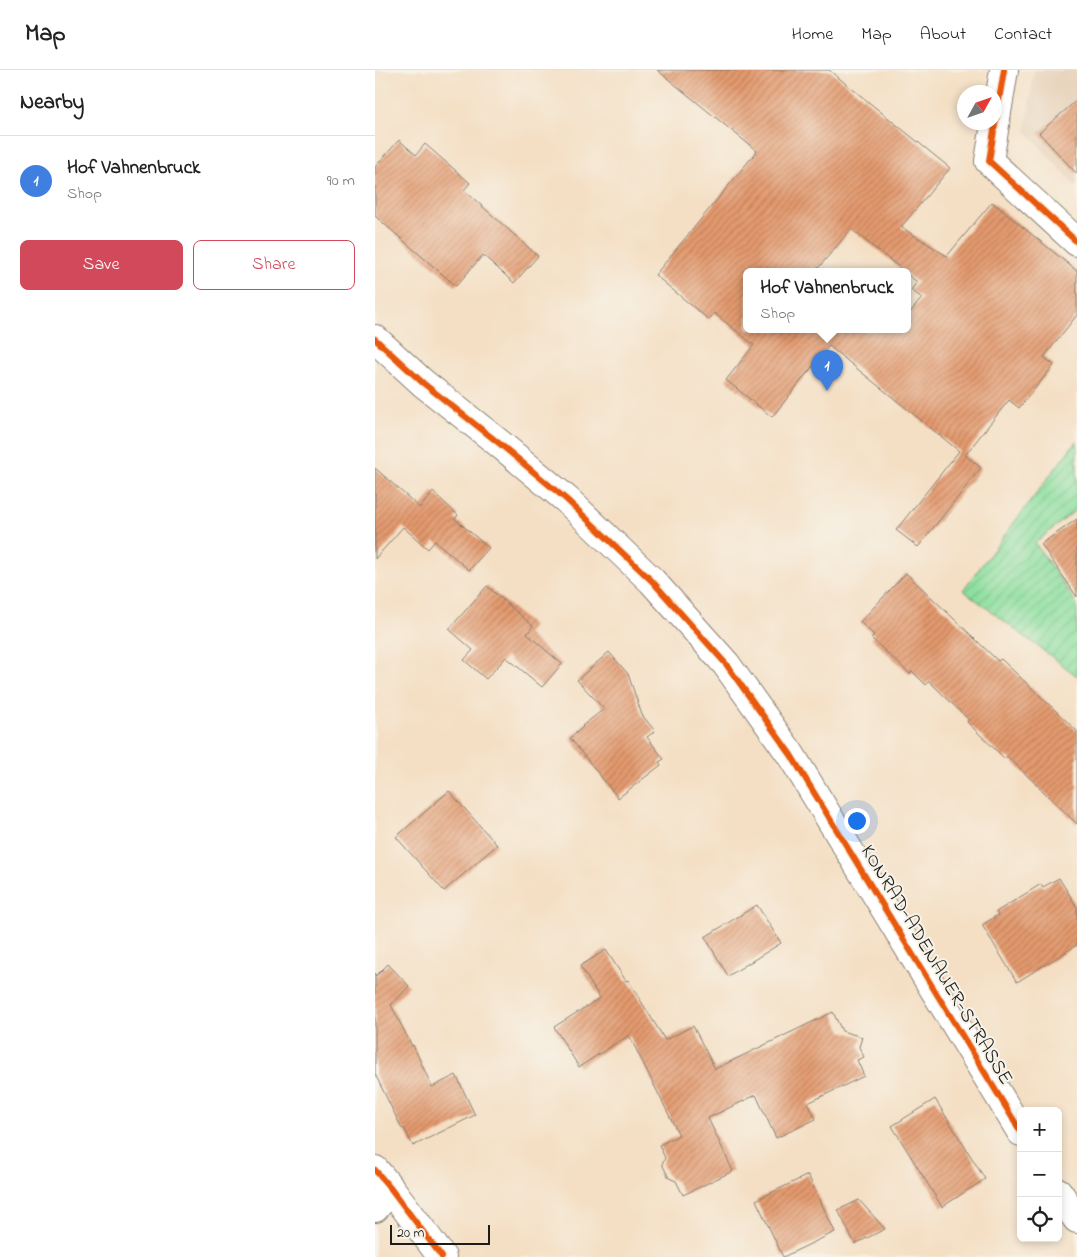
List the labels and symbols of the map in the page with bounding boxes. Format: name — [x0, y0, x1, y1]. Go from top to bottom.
north arrow — [957, 85, 1002, 130]
pin: 1 — [811, 350, 843, 391]
your location — [844, 808, 870, 834]
street label: KONRAD-ADENAUER-STRASSE — [852, 840, 1019, 1091]
scale bar — [390, 1222, 490, 1245]

